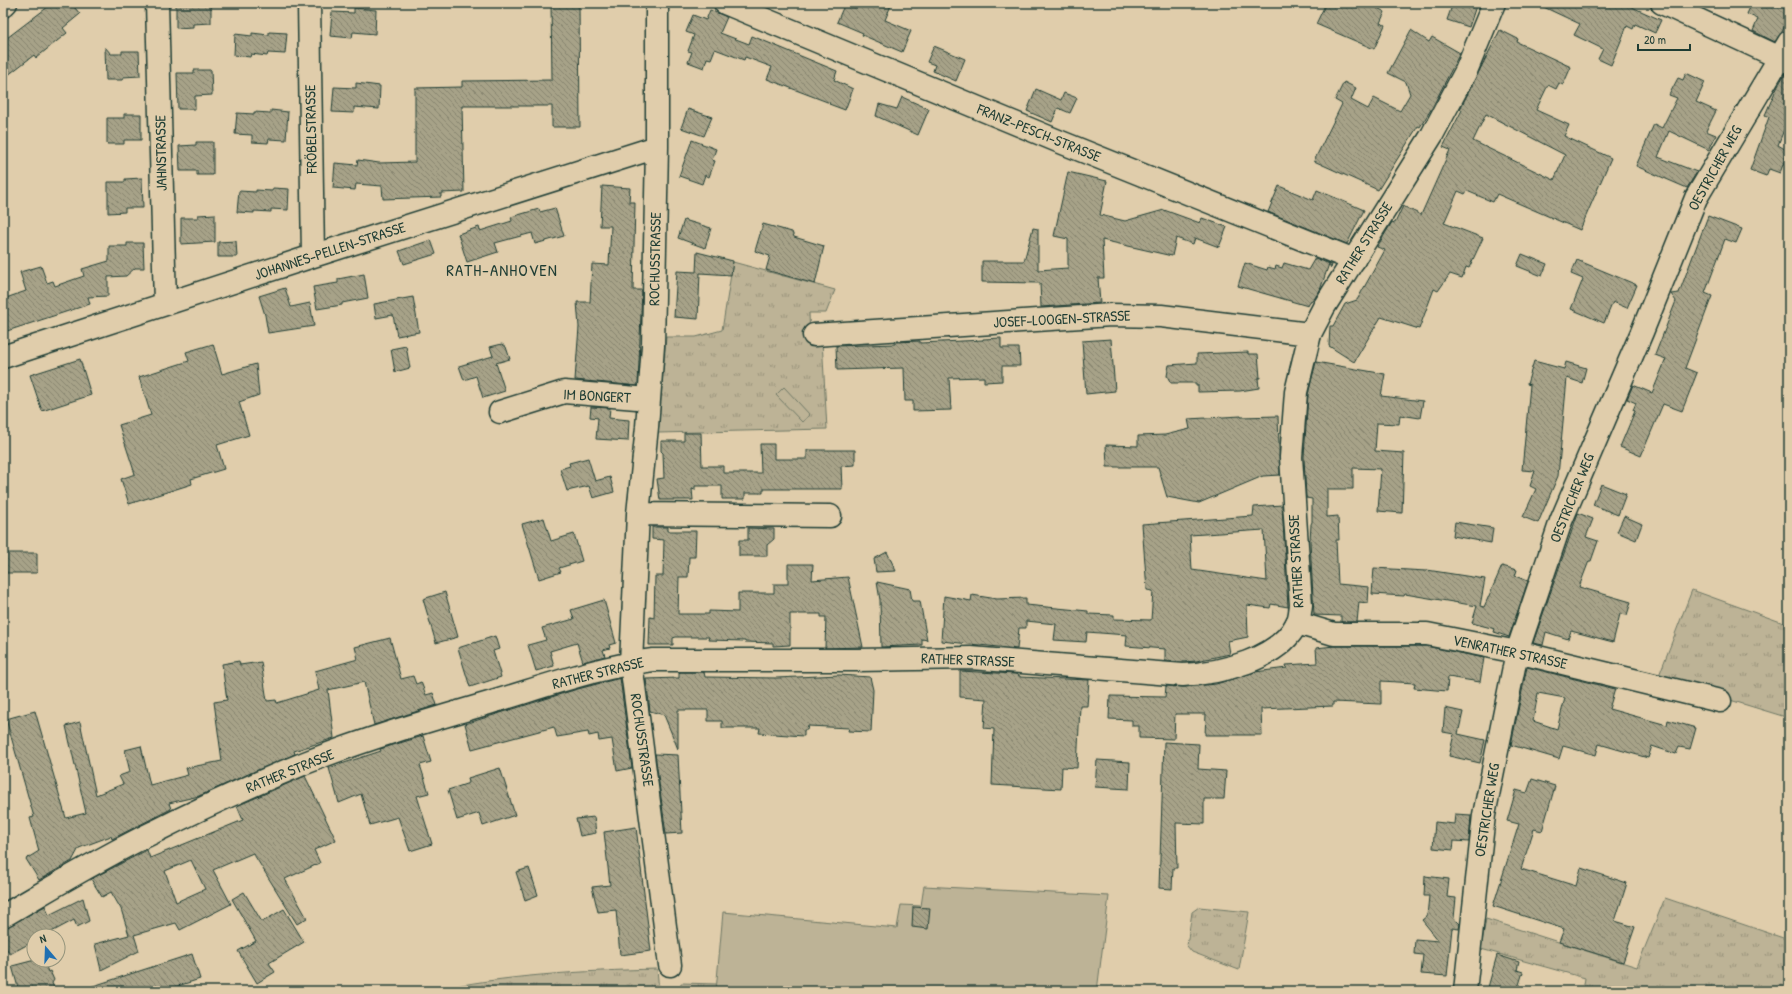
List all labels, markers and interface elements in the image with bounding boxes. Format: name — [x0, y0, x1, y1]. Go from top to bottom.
scale bar — [1638, 26, 1690, 52]
text: 20 m — [1644, 31, 1666, 48]
street label: FRÖBELSTRASSE — [299, 84, 322, 175]
street label: FRANZ-PESCH-STRASSE — [973, 98, 1105, 167]
street label: JAHNSTRASSE — [149, 114, 172, 191]
street label: OESTRICHER WEG — [1682, 121, 1747, 214]
street label: RATHER STRASSE — [1330, 197, 1397, 288]
street label: ROCHUSSTRASSE — [643, 211, 666, 306]
street label: JOHANNES-PELLEN-STRASSE — [252, 216, 409, 285]
district label: RATH-ANHOVEN — [446, 258, 558, 281]
street label: JOSEF-LOOGEN-STRASSE — [993, 304, 1132, 333]
street label: IM BONGERT — [563, 383, 632, 408]
street label: OESTRICHER WEG — [1544, 449, 1599, 546]
street label: RATHER STRASSE — [1283, 513, 1308, 608]
street label: VENRATHER STRASSE — [1451, 629, 1570, 674]
street label: RATHER STRASSE — [921, 647, 1015, 672]
street label: RATHER STRASSE — [550, 651, 646, 694]
street label: ROCHUSSTRASSE — [626, 692, 659, 788]
street label: RATHER STRASSE — [243, 743, 337, 798]
street label: OESTRICHER WEG — [1469, 761, 1504, 858]
north arrow — [26, 928, 66, 968]
text: N — [38, 931, 48, 946]

